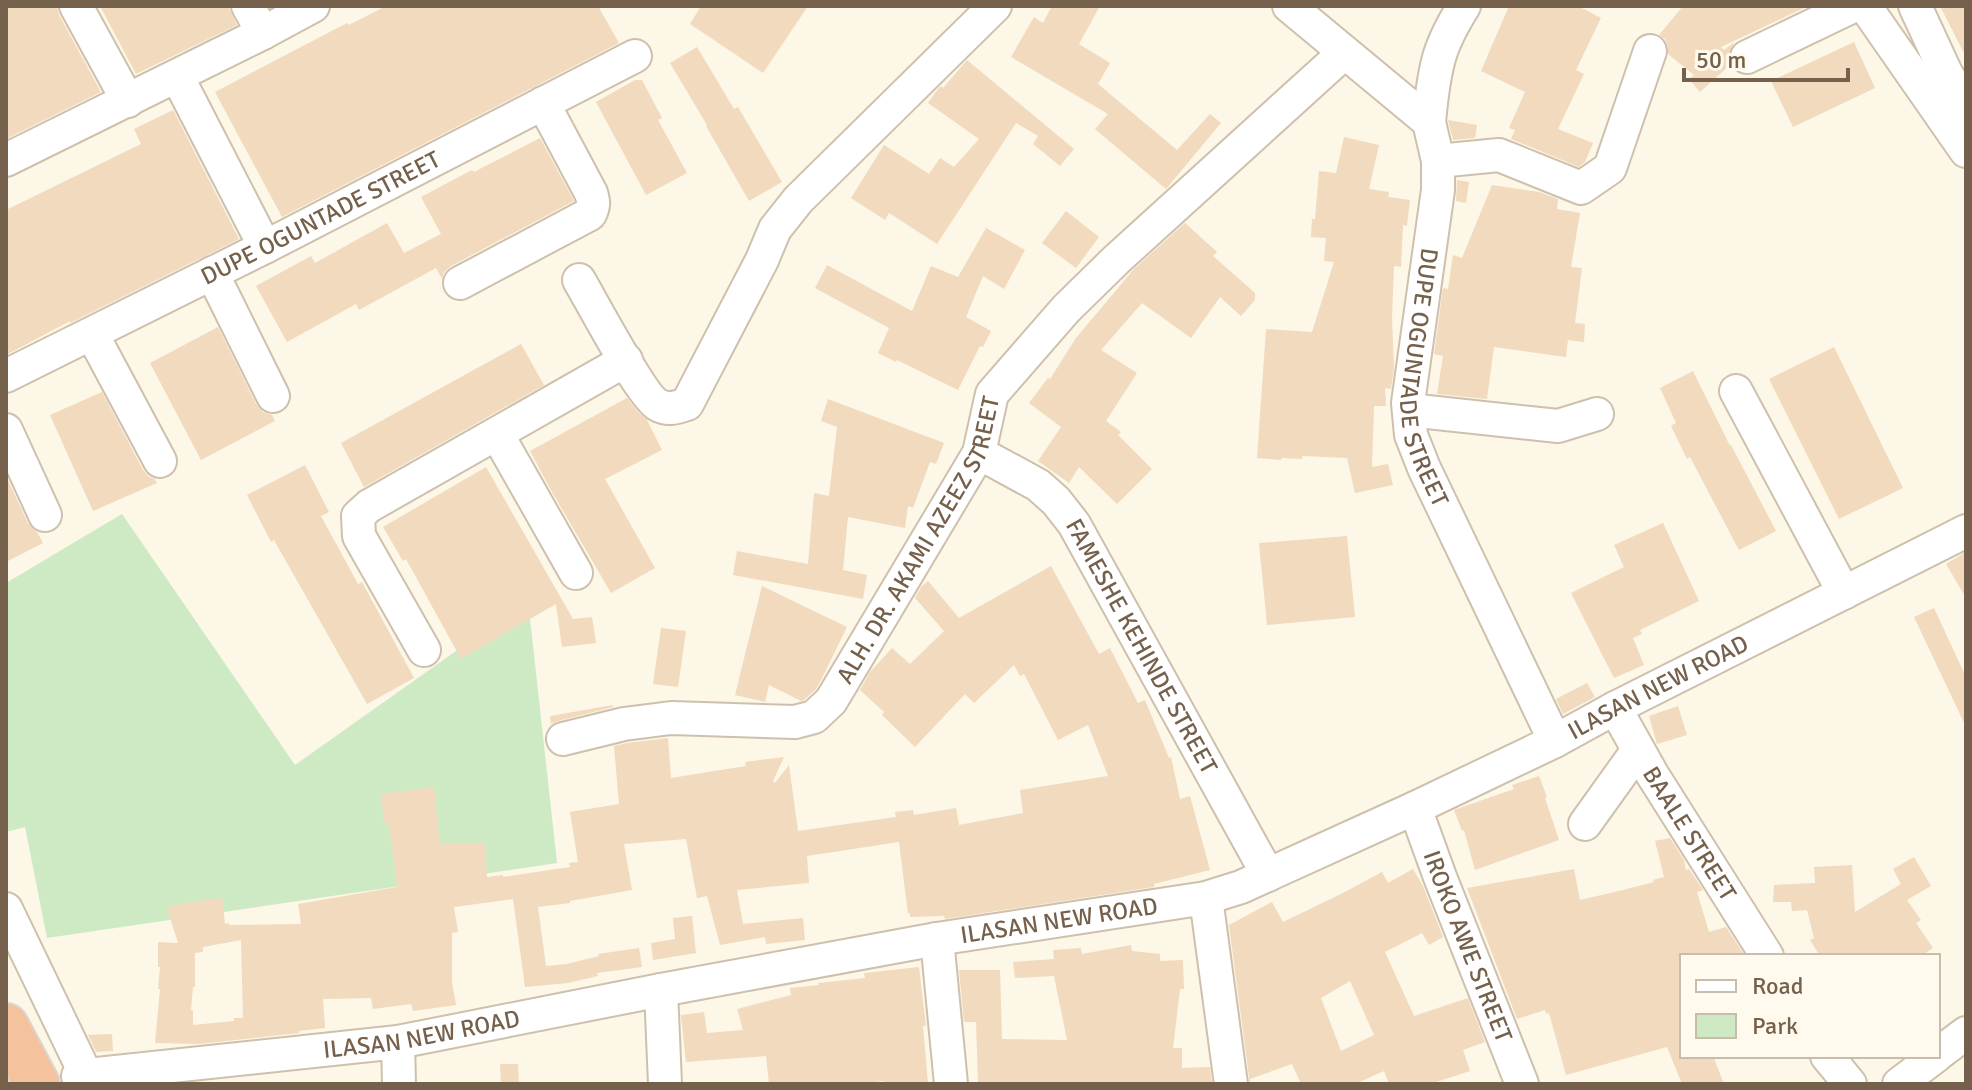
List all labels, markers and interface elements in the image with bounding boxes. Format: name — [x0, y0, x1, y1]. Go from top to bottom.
scale bar — [1684, 32, 1848, 82]
text: 50 m — [1696, 45, 1746, 75]
street label: DUPE OGUNTADE STREET — [196, 144, 446, 292]
street label: DUPE OGUNTADE STREET — [1393, 246, 1455, 512]
street label: ALH. DR. AKAMI AZEEZ STREET — [830, 393, 1006, 689]
street label: FAMESHE KEHINDE STREET — [1059, 513, 1224, 779]
street label: ILASAN NEW ROAD — [1562, 628, 1753, 746]
street label: BAALE STREET — [1636, 761, 1743, 906]
street label: IROKO AWE STREET — [1417, 846, 1519, 1047]
street label: ILASAN NEW ROAD — [958, 891, 1160, 950]
legend — [1680, 954, 1940, 1058]
text: Road — [1752, 971, 1803, 1001]
street label: ILASAN NEW ROAD — [322, 1003, 522, 1065]
text: Park — [1752, 1011, 1798, 1041]

